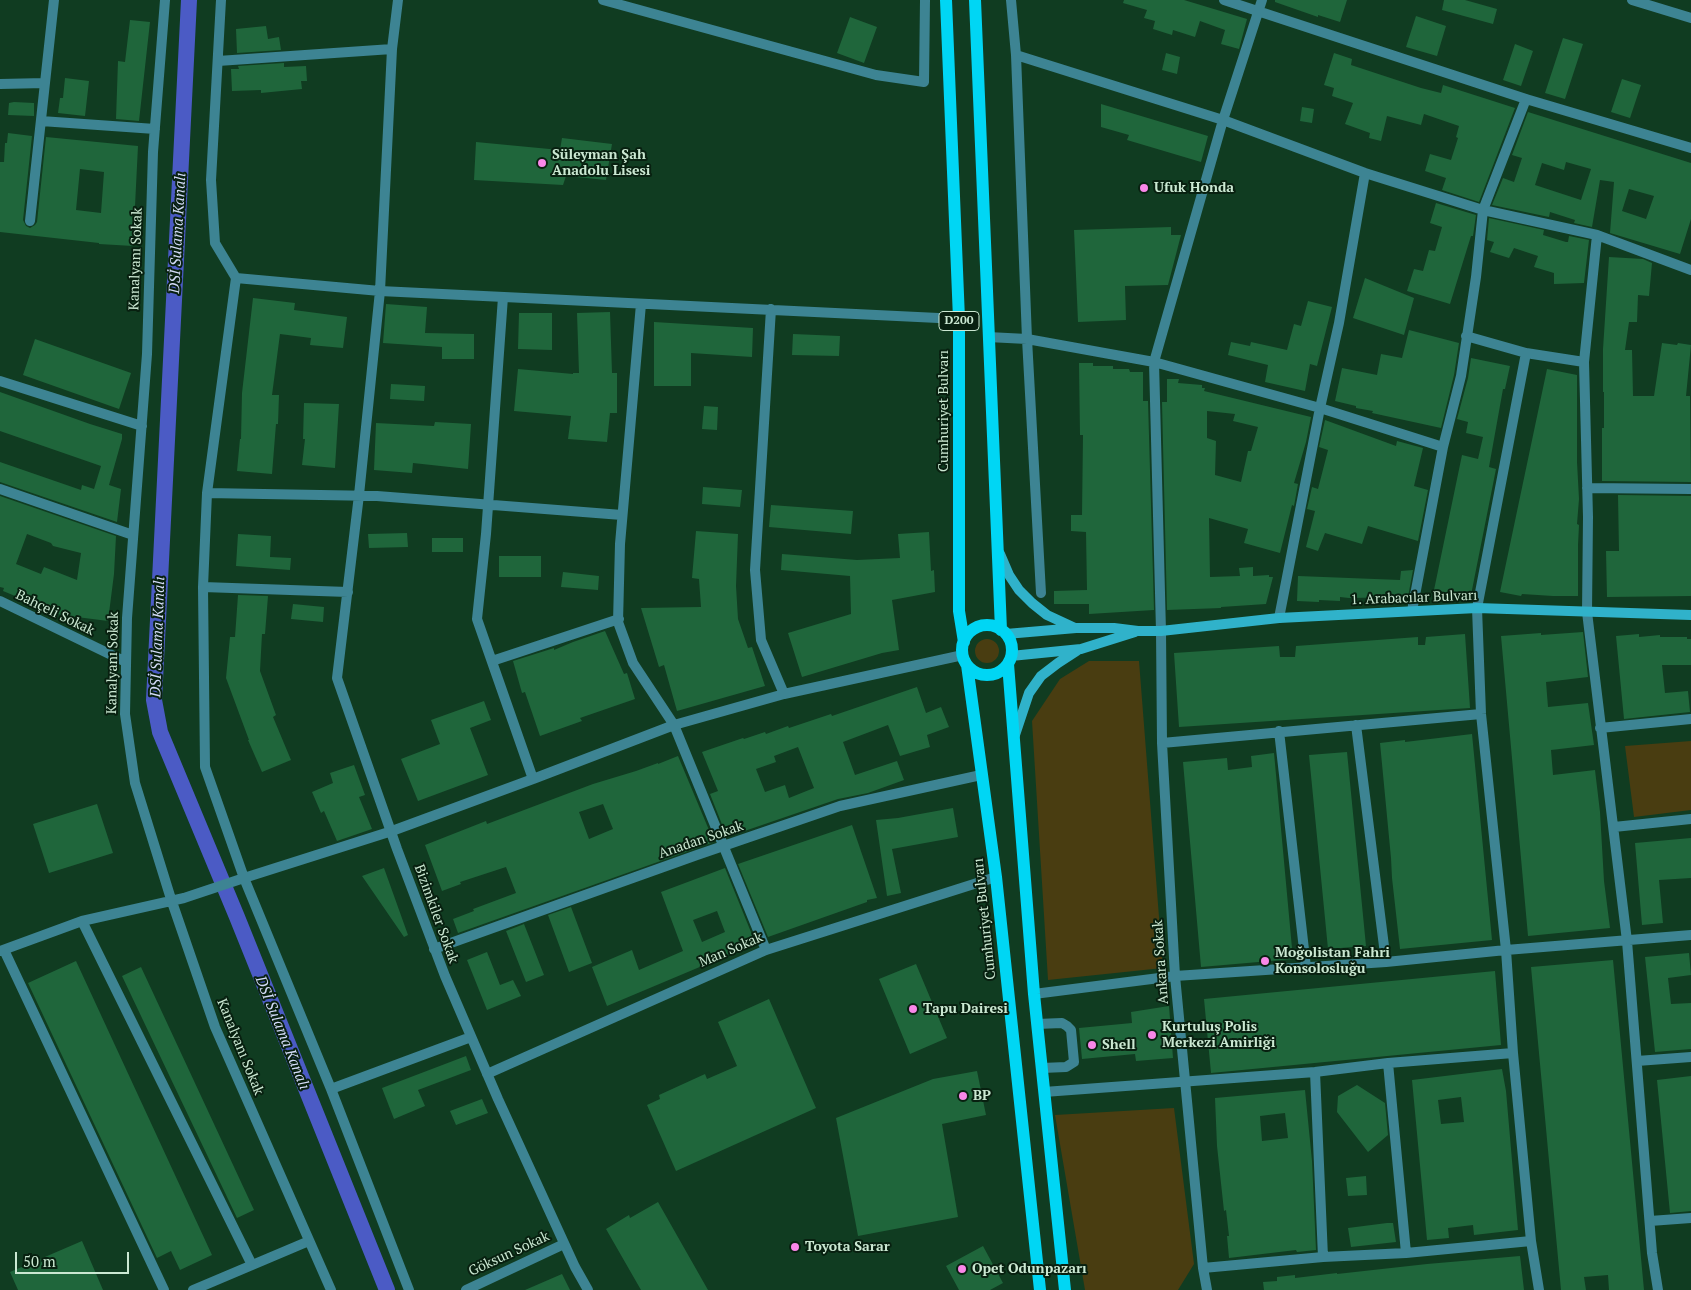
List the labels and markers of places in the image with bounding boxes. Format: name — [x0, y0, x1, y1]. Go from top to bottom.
place label: Süleyman Şah Anadolu Lisesi — [552, 147, 650, 180]
marker: Süleyman Şah Anadolu Lisesi — [536, 157, 548, 169]
place label: Ufuk Honda — [1154, 180, 1234, 196]
marker: Ufuk Honda — [1138, 182, 1150, 194]
place label: Moğolistan Fahri Konsolosluğu — [1275, 945, 1390, 978]
marker: Moğolistan Fahri Konsolosluğu — [1259, 955, 1271, 967]
place label: Tapu Dairesi — [923, 1001, 1008, 1017]
marker: Tapu Dairesi — [907, 1003, 919, 1015]
place label: Kurtuluş Polis Merkezi Amirliği — [1162, 1019, 1275, 1052]
marker: Kurtuluş Polis Merkezi Amirliği — [1146, 1029, 1158, 1041]
place label: Shell — [1102, 1037, 1136, 1053]
marker: Shell — [1086, 1039, 1098, 1051]
place label: BP — [973, 1088, 991, 1104]
marker: BP — [957, 1090, 969, 1102]
place label: Toyota Sarar — [805, 1239, 890, 1255]
marker: Toyota Sarar — [789, 1241, 801, 1253]
place label: Opet Odunpazarı — [972, 1261, 1087, 1277]
marker: Opet Odunpazarı — [956, 1263, 968, 1275]

